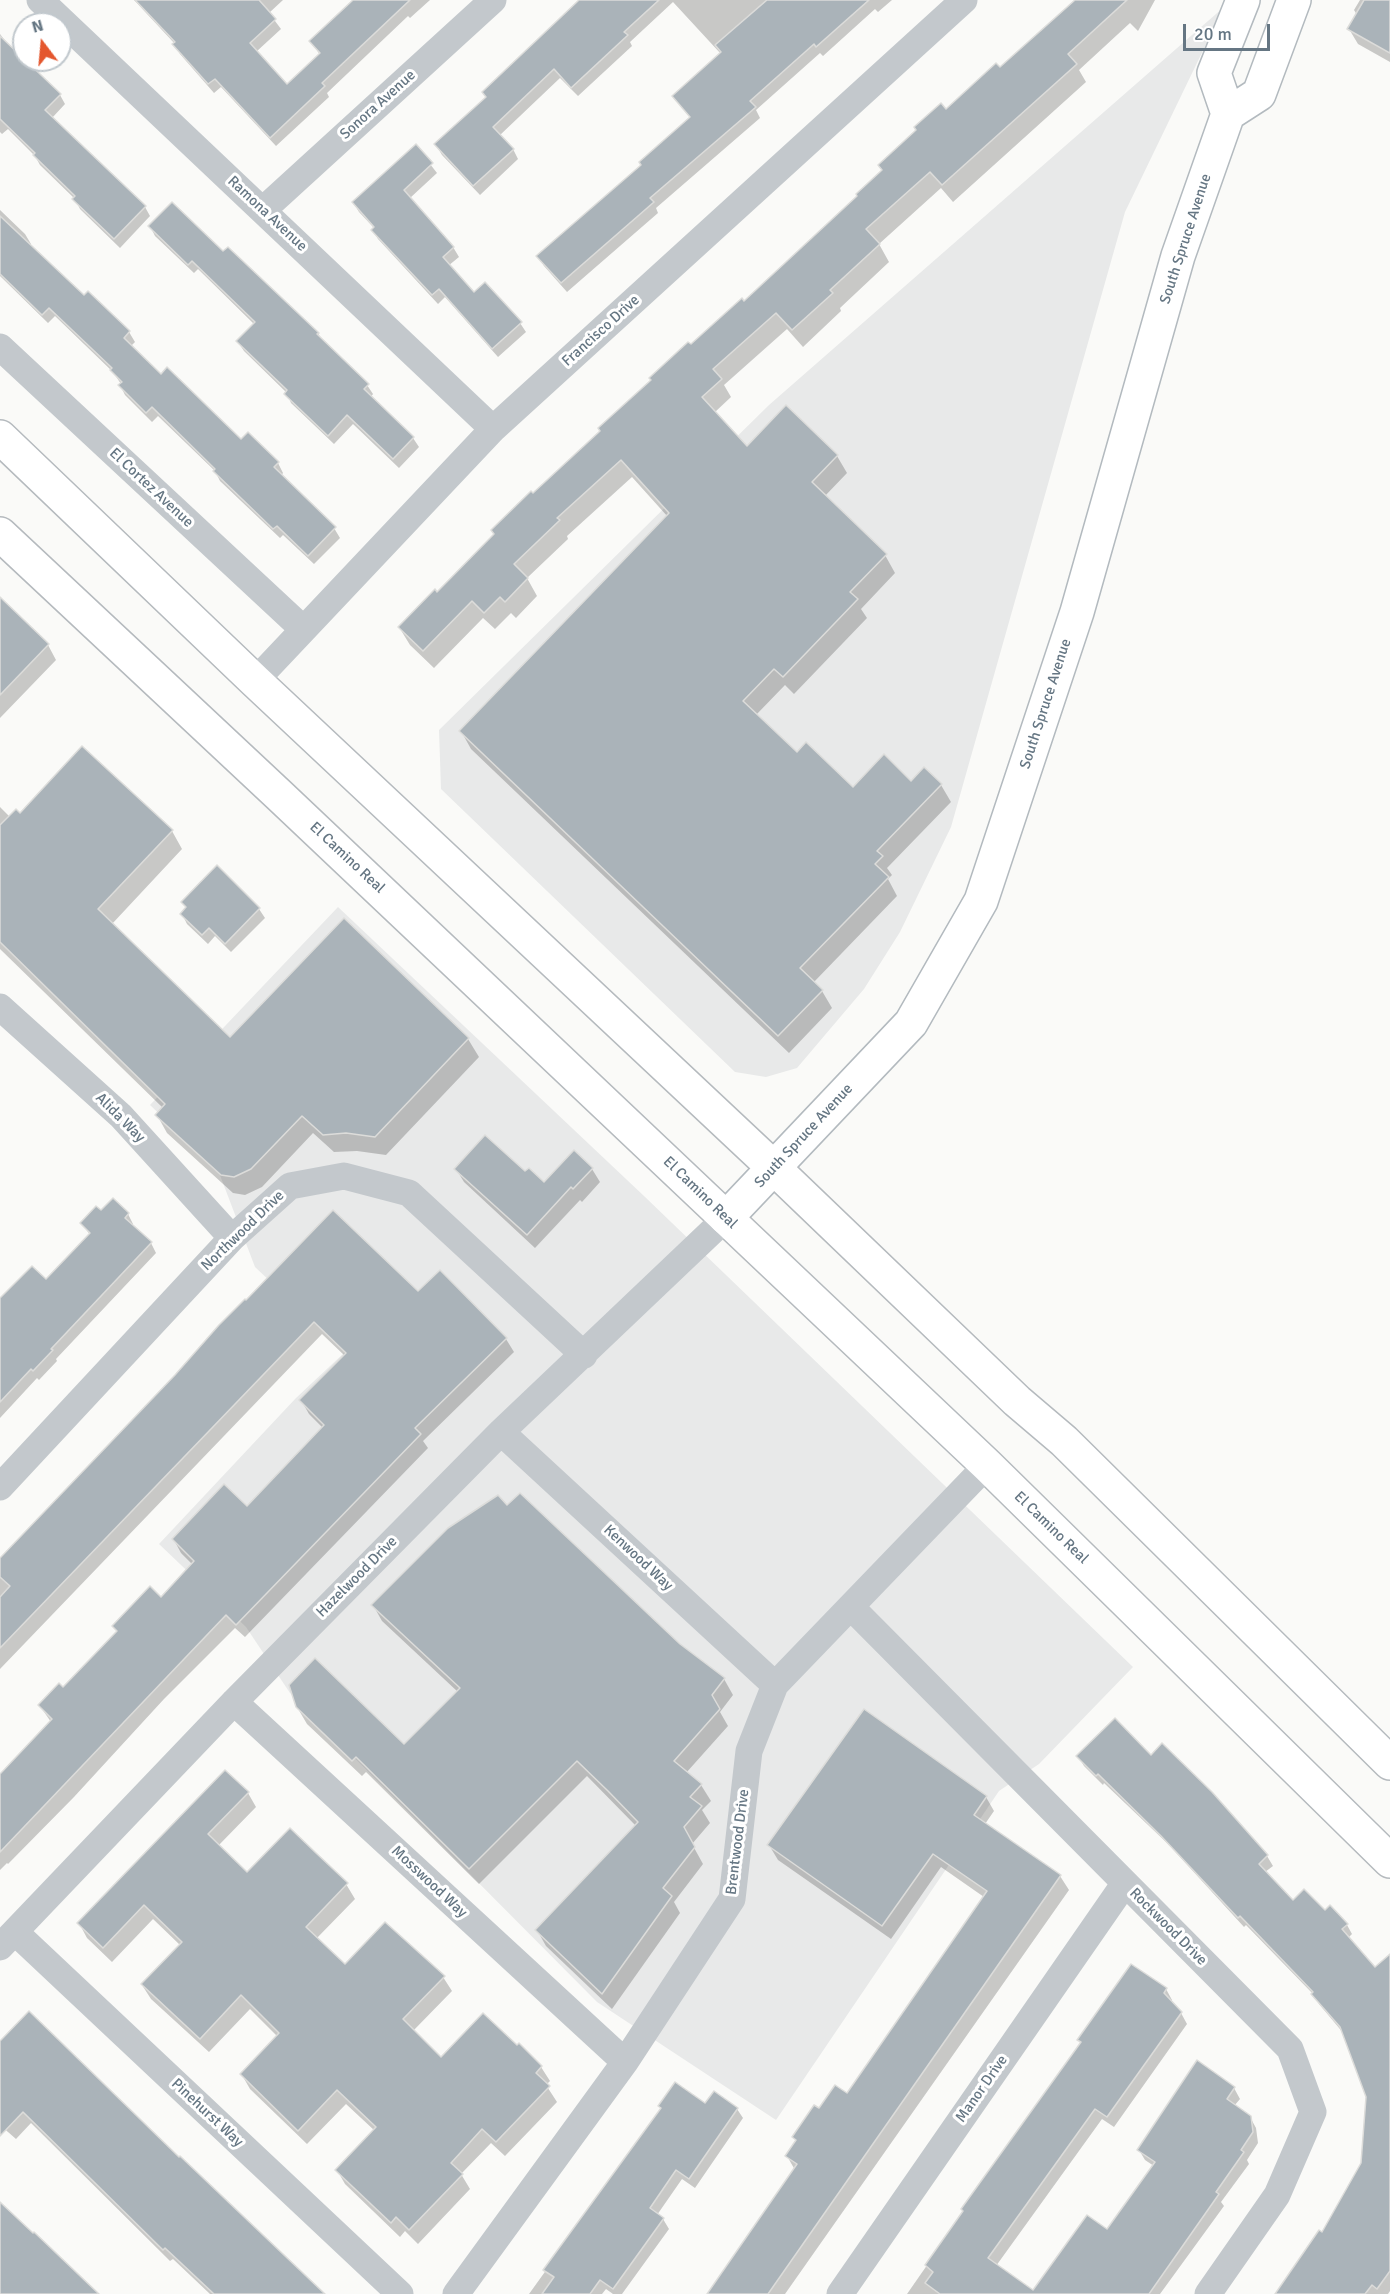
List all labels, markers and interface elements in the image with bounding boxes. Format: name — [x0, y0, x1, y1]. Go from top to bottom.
north arrow — [12, 12, 72, 72]
scale bar — [1186, 12, 1273, 50]
text: N — [29, 15, 46, 38]
text: 20 m — [1194, 23, 1232, 45]
street label: Sonora Avenue — [337, 66, 419, 144]
street label: South Spruce Avenue — [1156, 172, 1216, 306]
street label: Ramona Avenue — [223, 173, 311, 255]
street label: Francisco Drive — [559, 291, 643, 371]
street label: El Cortez Avenue — [105, 444, 197, 532]
street label: South Spruce Avenue — [1016, 637, 1076, 771]
street label: El Camino Real — [306, 819, 388, 897]
street label: South Spruce Avenue — [751, 1080, 857, 1192]
street label: Alida Way — [91, 1089, 149, 1147]
street label: El Camino Real — [659, 1153, 741, 1233]
street label: Northwood Drive — [198, 1187, 288, 1275]
street label: El Camino Real — [1010, 1488, 1092, 1568]
street label: Kenwood Way — [600, 1521, 676, 1595]
street label: Hazelwood Drive — [313, 1533, 401, 1621]
street label: Brentwood Drive — [723, 1788, 753, 1896]
street label: Mosswood Way — [387, 1842, 471, 1922]
street label: Rockwood Drive — [1125, 1884, 1211, 1970]
street label: Manor Drive — [952, 2052, 1012, 2126]
street label: Pinehurst Way — [167, 2075, 247, 2151]

